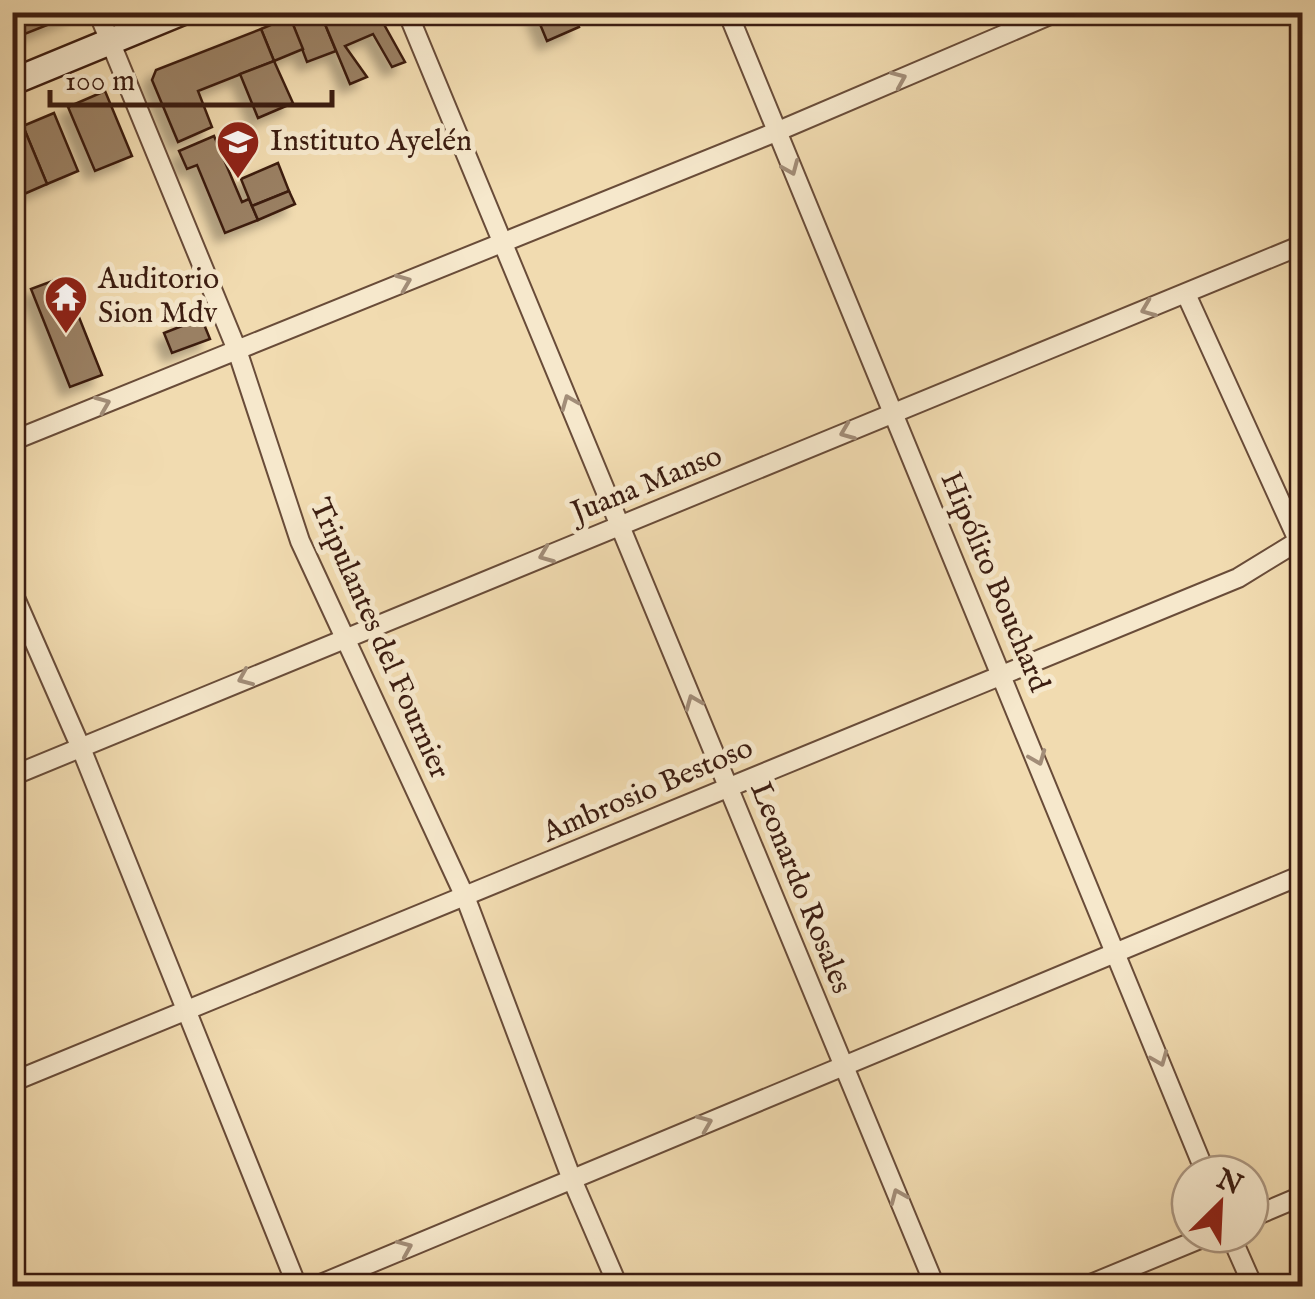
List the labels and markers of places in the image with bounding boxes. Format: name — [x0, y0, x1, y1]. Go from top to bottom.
school or university icon: Instituto Ayelén — [215, 119, 261, 180]
place label: Instituto Ayelén — [270, 123, 472, 161]
place label: Auditorio Sion Mdv — [97, 261, 219, 333]
temple icon: Auditorio Sion Mdv — [43, 274, 89, 335]

